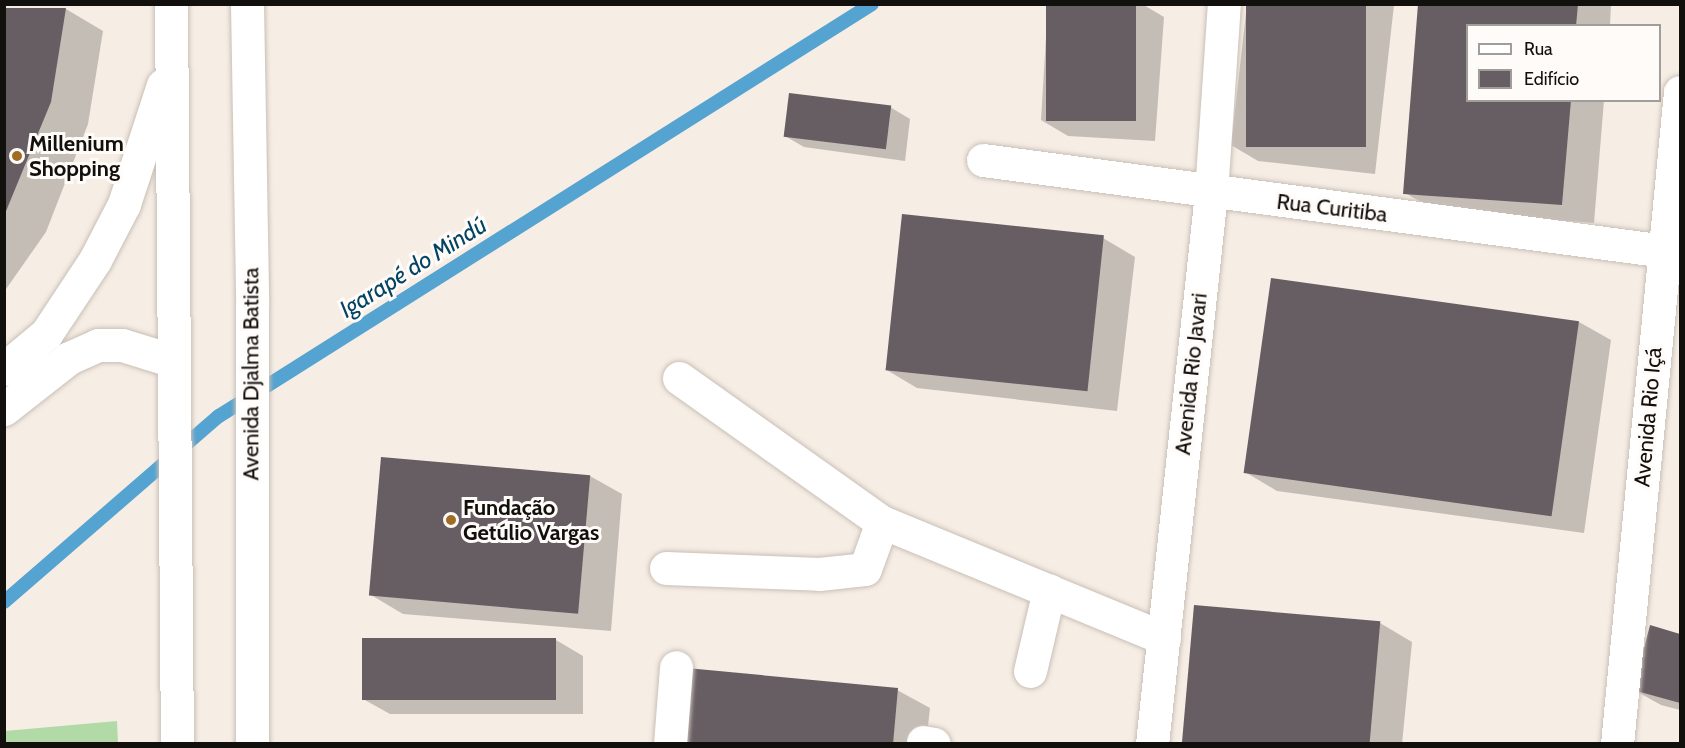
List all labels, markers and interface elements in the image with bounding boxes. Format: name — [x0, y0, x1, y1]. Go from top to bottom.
legend — [1466, 24, 1661, 102]
text: Rua — [1524, 38, 1553, 60]
text: Edifício — [1524, 68, 1579, 90]
place label: Millenium Shopping — [29, 130, 124, 182]
marker: Millenium Shopping — [10, 149, 24, 163]
street label: Rua Curitiba — [1275, 188, 1389, 228]
water label: Igarapé do Mindú — [334, 210, 492, 324]
street label: Avenida Djalma Batista — [238, 267, 264, 481]
street label: Avenida Rio Javari — [1169, 292, 1213, 456]
street label: Avenida Rio Içá — [1629, 346, 1667, 488]
place label: Fundação Getúlio Vargas — [463, 494, 599, 546]
marker: Fundação Getúlio Vargas — [444, 513, 458, 527]

